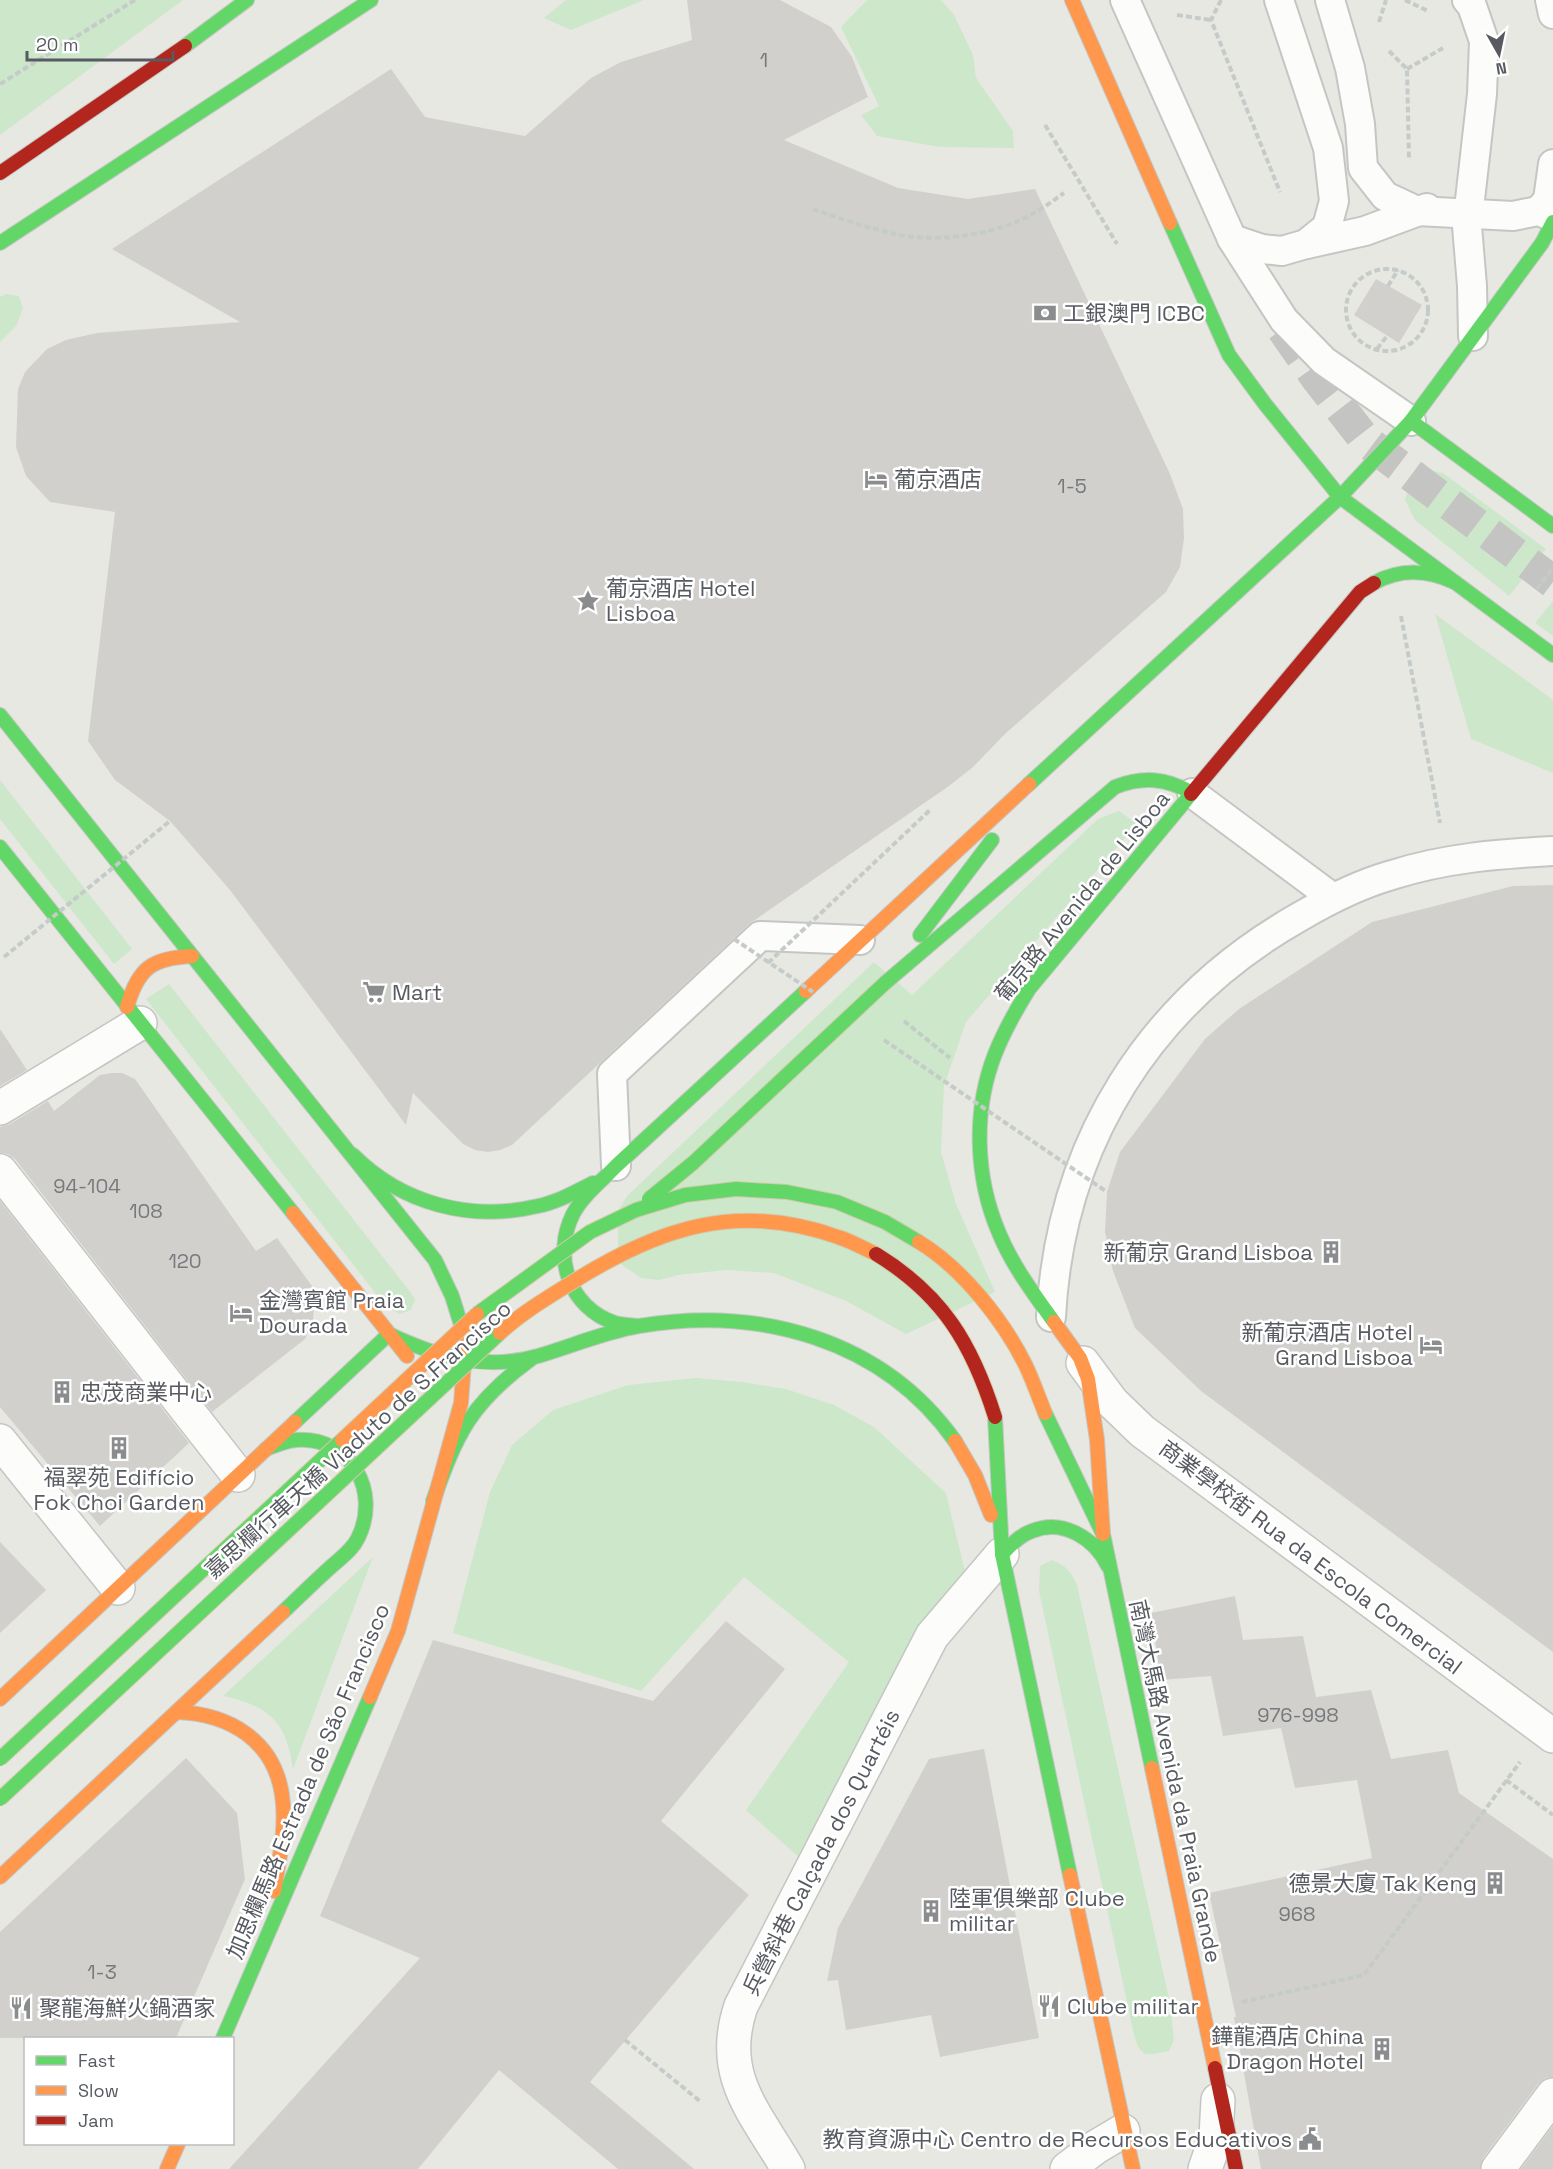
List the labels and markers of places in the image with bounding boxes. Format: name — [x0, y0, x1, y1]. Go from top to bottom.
place label: 工銀澳門 ICBC — [1063, 299, 1205, 327]
bank icon: 工銀澳門 ICBC — [1032, 300, 1058, 326]
place label: 葡京酒店 — [894, 465, 982, 493]
hotel icon: 葡京酒店 — [863, 466, 889, 492]
place label: 葡京酒店 Hotel Lisboa — [606, 574, 755, 627]
place icon: 葡京酒店 Hotel Lisboa — [575, 588, 601, 614]
place label: Mart — [392, 978, 442, 1006]
supermarket icon: Mart — [361, 979, 387, 1005]
place label: 新葡京 Grand Lisboa — [1104, 1238, 1313, 1266]
building icon: 新葡京 Grand Lisboa — [1318, 1239, 1344, 1265]
place label: 金灣賓館 Praia Dourada — [259, 1286, 405, 1339]
hotel icon: 金灣賓館 Praia Dourada — [228, 1300, 254, 1326]
place label: 新葡京酒店 Hotel Grand Lisboa — [1242, 1318, 1413, 1371]
hotel icon: 新葡京酒店 Hotel Grand Lisboa — [1418, 1332, 1444, 1358]
place label: 忠茂商業中心 — [80, 1378, 212, 1406]
building icon: 忠茂商業中心 — [49, 1379, 75, 1405]
building icon: 福翠苑 Edifício Fok Choi Garden — [106, 1435, 132, 1461]
place label: 福翠苑 Edifício Fok Choi Garden — [34, 1463, 204, 1516]
place label: 德景大廈 Tak Keng — [1289, 1869, 1477, 1897]
building icon: 德景大廈 Tak Keng — [1482, 1870, 1508, 1896]
place label: 陸軍俱樂部 Clube militar — [949, 1884, 1125, 1937]
building icon: 陸軍俱樂部 Clube militar — [918, 1898, 944, 1924]
place label: Clube militar — [1067, 1992, 1199, 2020]
restaurant icon: Clube militar — [1036, 1993, 1062, 2019]
place label: 聚龍海鮮火鍋酒家 — [39, 1994, 215, 2022]
restaurant icon: 聚龍海鮮火鍋酒家 — [8, 1995, 34, 2021]
place label: 鏵龍酒店 China Dragon Hotel — [1211, 2022, 1364, 2075]
building icon: 鏵龍酒店 China Dragon Hotel — [1369, 2036, 1395, 2062]
place label: 教育資源中心 Centro de Recursos Educativos — [823, 2125, 1292, 2153]
public building icon: 教育資源中心 Centro de Recursos Educativos — [1297, 2126, 1323, 2152]

